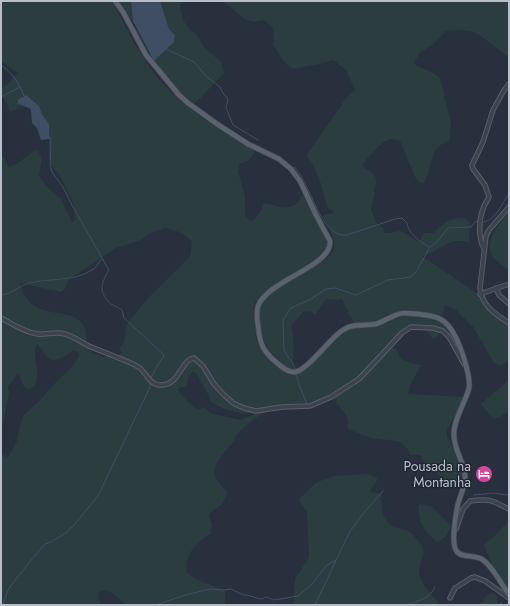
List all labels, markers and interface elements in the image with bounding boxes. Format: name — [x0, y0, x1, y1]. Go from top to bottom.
place label: Pousada na Montanha — [403, 456, 471, 492]
hotel icon: Pousada na Montanha — [474, 464, 494, 484]

